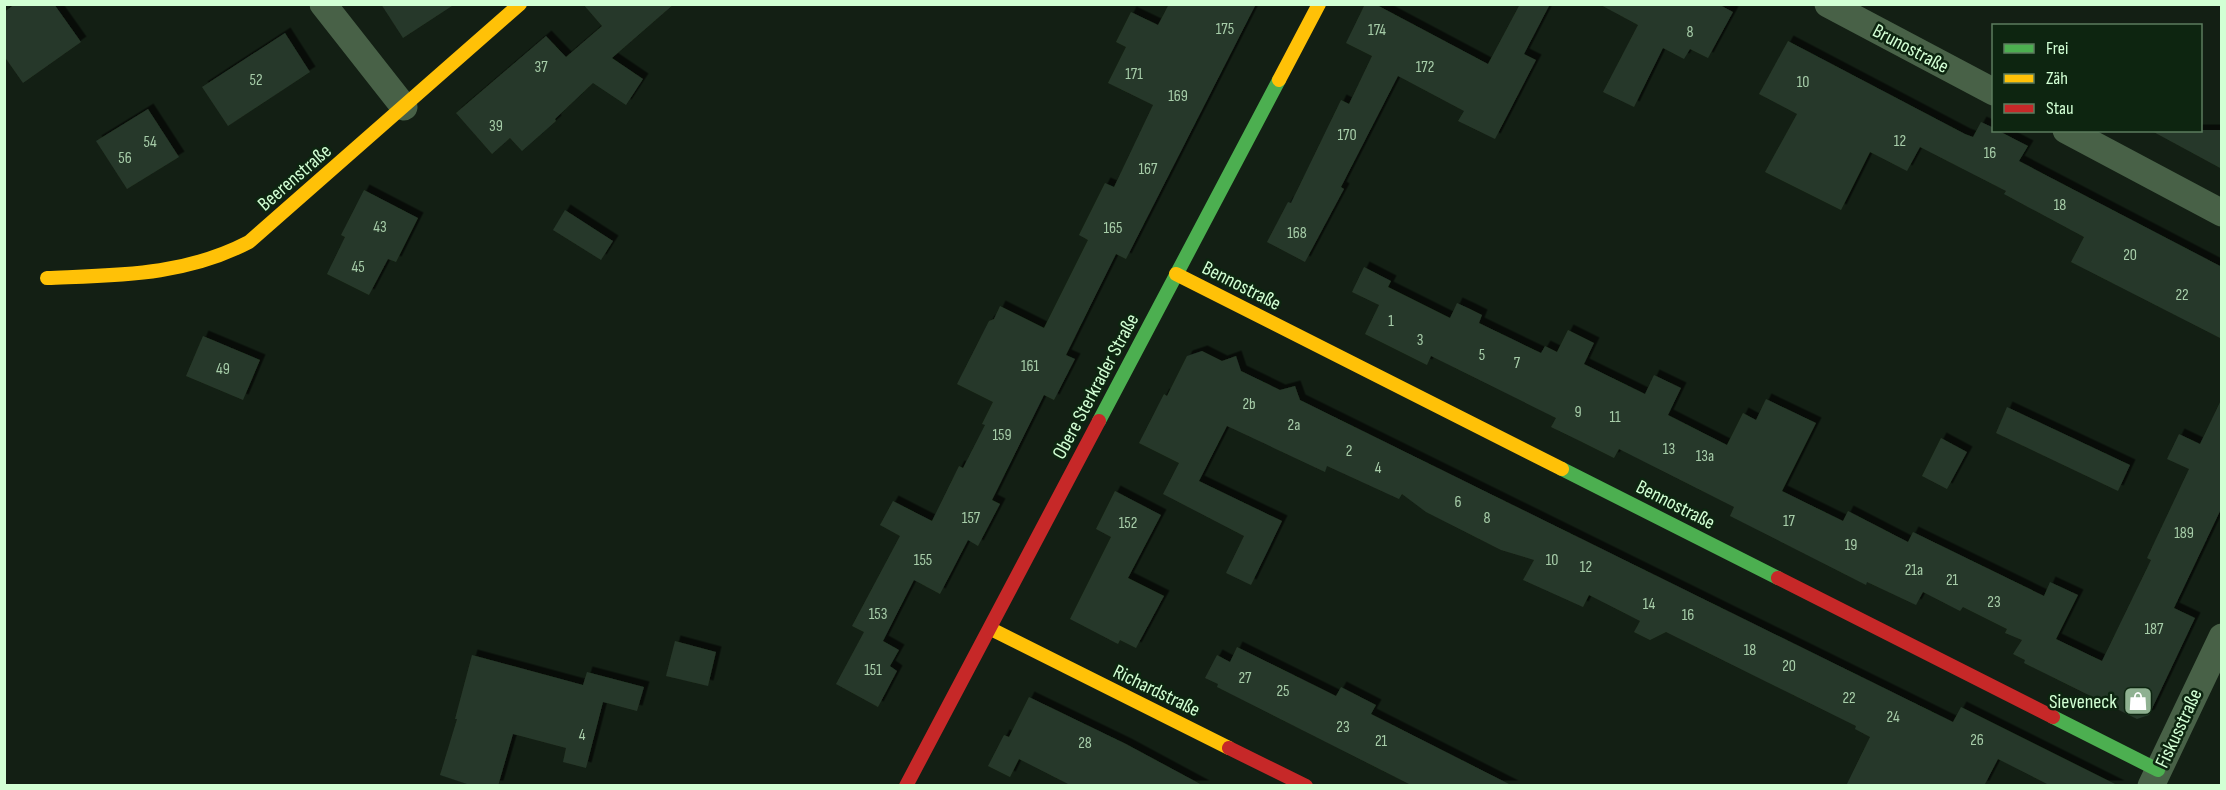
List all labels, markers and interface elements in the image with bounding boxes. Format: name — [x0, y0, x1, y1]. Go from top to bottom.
street label: Brunostraße — [1868, 19, 1953, 79]
house number: 175 — [1216, 20, 1234, 39]
house number: 174 — [1368, 21, 1386, 40]
house number: 8 — [1686, 23, 1694, 42]
legend — [1992, 24, 2202, 132]
text: Frei — [2046, 38, 2068, 59]
house number: 37 — [534, 58, 548, 77]
house number: 172 — [1416, 58, 1434, 77]
house number: 171 — [1125, 65, 1143, 84]
text: Zäh — [2046, 68, 2068, 89]
house number: 52 — [249, 71, 263, 90]
house number: 10 — [1797, 73, 1809, 92]
house number: 169 — [1168, 87, 1188, 106]
text: Stau — [2046, 98, 2074, 119]
house number: 39 — [489, 117, 503, 136]
house number: 170 — [1337, 126, 1357, 145]
house number: 12 — [1894, 132, 1906, 151]
house number: 54 — [143, 133, 157, 152]
street label: Beerenstraße — [253, 139, 336, 216]
house number: 16 — [1984, 144, 1996, 163]
house number: 56 — [118, 149, 132, 168]
house number: 167 — [1138, 160, 1158, 179]
house number: 18 — [2054, 196, 2066, 215]
house number: 43 — [373, 218, 387, 237]
house number: 165 — [1103, 219, 1123, 238]
house number: 168 — [1287, 224, 1307, 243]
house number: 20 — [2123, 246, 2137, 265]
street label: Bennostraße — [1198, 256, 1285, 316]
house number: 45 — [351, 258, 365, 277]
house number: 22 — [2175, 286, 2189, 305]
street label: Obere Sterkrader Straße — [1047, 310, 1144, 463]
house number: 1 — [1388, 312, 1394, 331]
house number: 3 — [1417, 331, 1423, 350]
house number: 5 — [1479, 346, 1485, 365]
house number: 7 — [1514, 354, 1521, 373]
house number: 161 — [1021, 357, 1039, 376]
house number: 49 — [216, 360, 230, 379]
house number: 2b — [1242, 395, 1256, 414]
house number: 9 — [1574, 403, 1582, 422]
house number: 11 — [1609, 408, 1621, 427]
house number: 2a — [1288, 416, 1300, 435]
house number: 159 — [992, 426, 1012, 445]
house number: 13 — [1663, 440, 1675, 459]
house number: 2 — [1346, 442, 1352, 461]
house number: 13a — [1696, 447, 1714, 466]
house number: 4 — [1375, 459, 1382, 478]
street label: Bennostraße — [1632, 475, 1719, 535]
house number: 6 — [1454, 493, 1462, 512]
house number: 157 — [962, 509, 981, 528]
house number: 8 — [1483, 509, 1491, 528]
house number: 17 — [1783, 512, 1796, 531]
house number: 152 — [1119, 514, 1137, 533]
house number: 189 — [2174, 524, 2194, 543]
house number: 19 — [1845, 536, 1857, 555]
house number: 155 — [914, 551, 932, 570]
house number: 10 — [1546, 551, 1558, 570]
house number: 12 — [1580, 558, 1592, 577]
house number: 21a — [1905, 561, 1923, 580]
house number: 21 — [1946, 571, 1959, 590]
house number: 23 — [1987, 593, 2001, 612]
house number: 14 — [1643, 595, 1655, 614]
house number: 153 — [869, 605, 887, 624]
house number: 16 — [1682, 606, 1694, 625]
house number: 187 — [2145, 620, 2164, 639]
house number: 18 — [1744, 641, 1756, 660]
house number: 20 — [1782, 657, 1796, 676]
street label: Richardstraße — [1109, 660, 1204, 722]
house number: 151 — [864, 661, 882, 680]
house number: 27 — [1238, 669, 1252, 688]
house number: 25 — [1276, 682, 1290, 701]
shop icon: Sieveneck — [2122, 685, 2154, 717]
street label: Fiskusstraße — [2150, 685, 2208, 772]
house number: 22 — [1842, 689, 1856, 708]
place label: Sieveneck — [2049, 690, 2117, 714]
house number: 24 — [1886, 708, 1900, 727]
house number: 23 — [1336, 718, 1350, 737]
house number: 4 — [579, 726, 586, 745]
house number: 26 — [1970, 731, 1984, 750]
house number: 21 — [1375, 732, 1388, 751]
house number: 28 — [1078, 734, 1092, 753]

